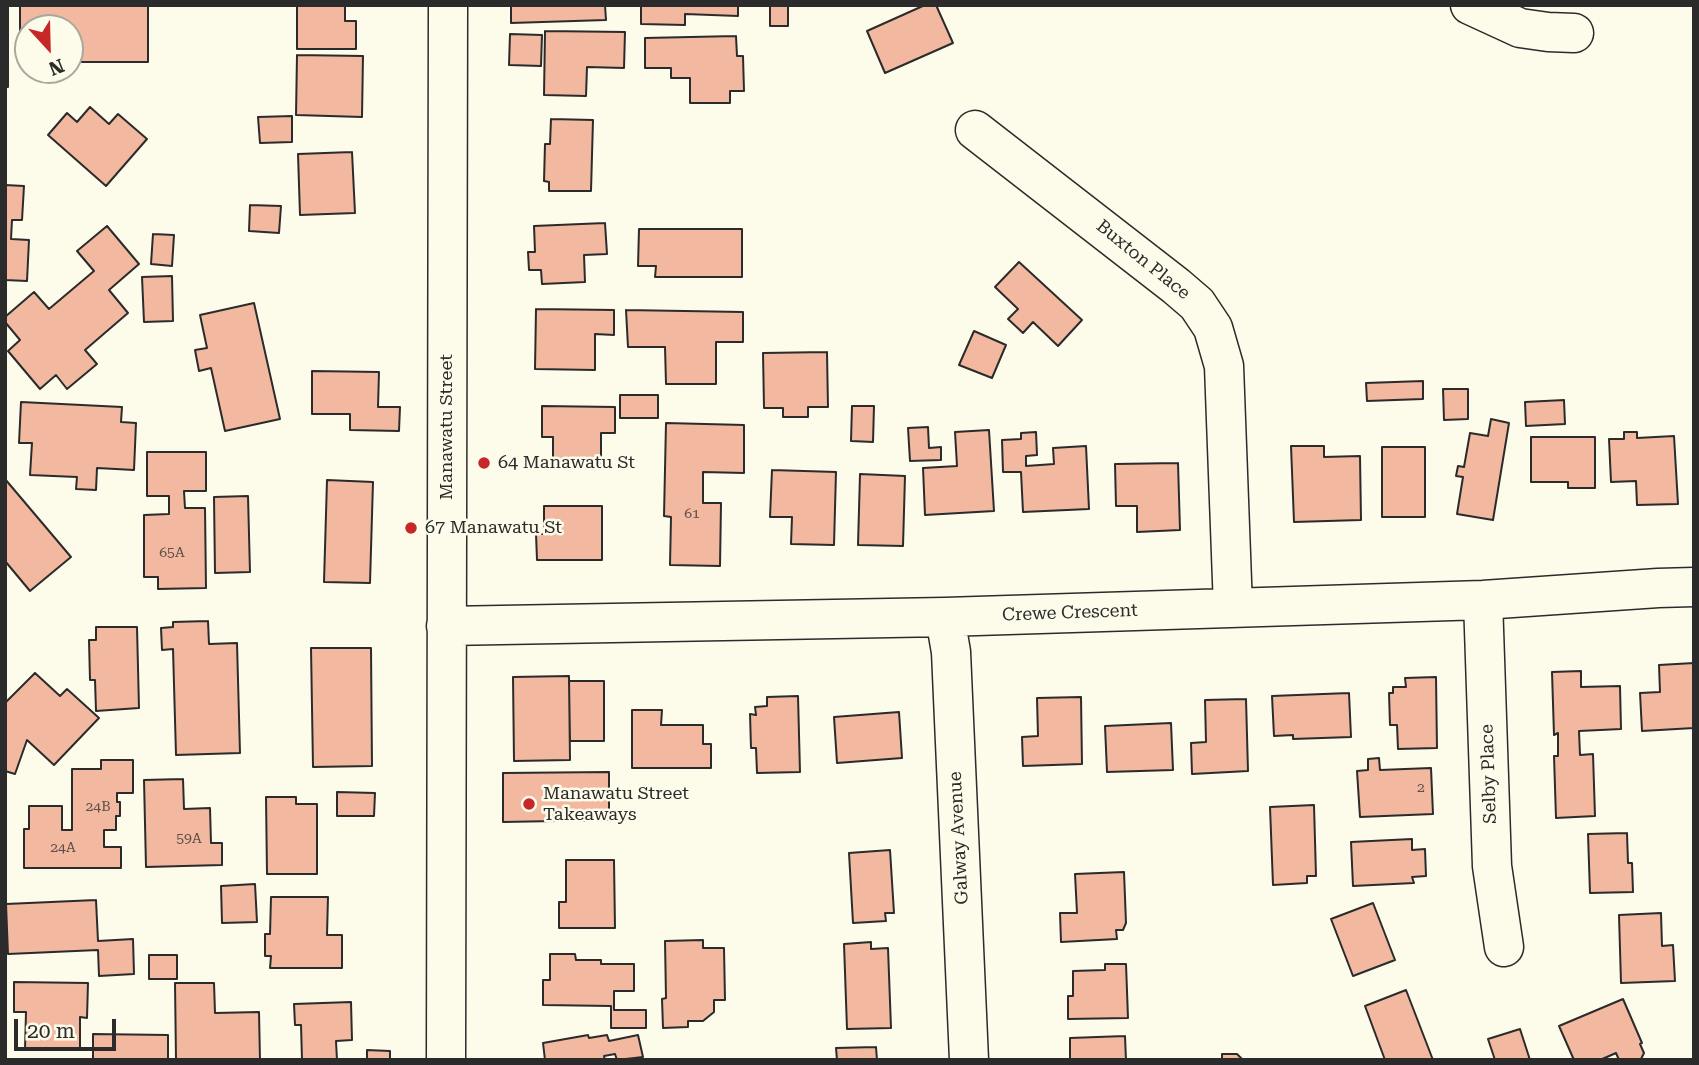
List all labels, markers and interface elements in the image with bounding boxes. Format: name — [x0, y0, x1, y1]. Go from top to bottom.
north arrow — [14, 14, 84, 84]
text: N — [45, 54, 67, 80]
street label: Buxton Place — [1092, 216, 1194, 304]
street label: Manawatu Street — [436, 354, 458, 500]
place label: 64 Manawatu St — [498, 452, 635, 474]
marker: 64 Manawatu St — [476, 455, 492, 471]
house number: 61 — [684, 506, 700, 522]
place label: 67 Manawatu St — [425, 517, 562, 539]
marker: 67 Manawatu St — [403, 520, 419, 536]
house number: 65A — [159, 545, 185, 561]
street label: Crewe Crescent — [1002, 600, 1138, 626]
street label: Selby Place — [1476, 724, 1502, 824]
street label: Galway Avenue — [945, 771, 973, 905]
house number: 2 — [1417, 780, 1425, 796]
place label: Manawatu Street Takeaways — [543, 783, 689, 826]
marker: Manawatu Street Takeaways — [521, 796, 537, 812]
house number: 24B — [85, 799, 111, 815]
house number: 59A — [176, 831, 202, 847]
house number: 24A — [50, 840, 76, 856]
scale bar — [18, 1006, 119, 1050]
text: 20 m — [27, 1019, 75, 1043]

